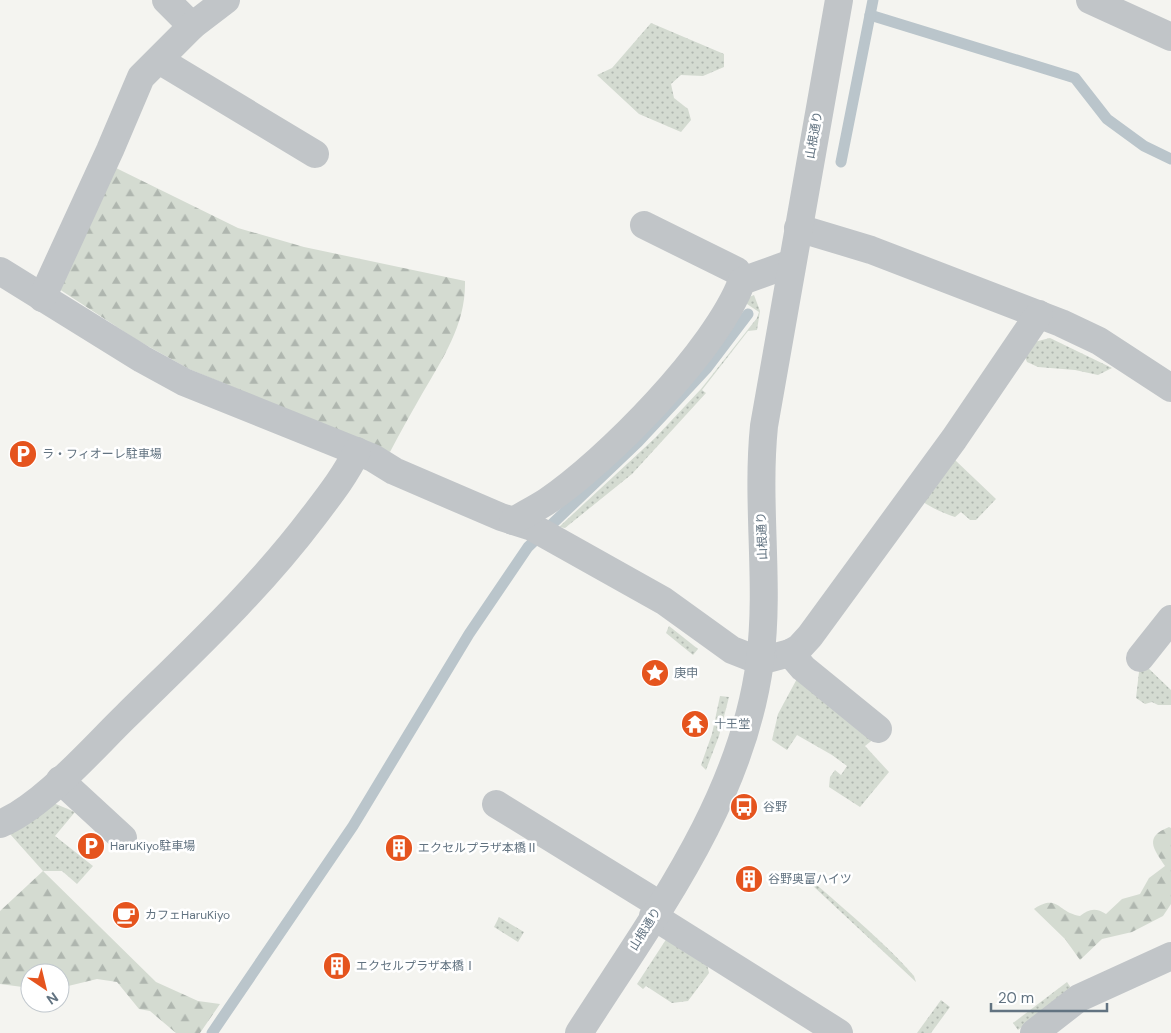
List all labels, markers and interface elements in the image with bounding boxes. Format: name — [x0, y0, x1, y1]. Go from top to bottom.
street label: 山根通り — [802, 110, 826, 160]
parking icon: ラ・フィオーレ駐車場 — [8, 439, 38, 469]
place label: ラ・フィオーレ駐車場 — [42, 446, 162, 462]
street label: 山根通り — [753, 512, 771, 560]
place icon: 庚申 — [640, 658, 670, 688]
place label: 庚申 — [674, 665, 698, 681]
temple icon: 十王堂 — [680, 709, 710, 739]
place label: 十王堂 — [714, 716, 750, 732]
bus stop icon: 谷野 — [729, 792, 759, 822]
place label: 谷野 — [763, 799, 787, 815]
parking icon: HaruKiyo駐車場 — [76, 831, 106, 861]
building icon: エクセルプラザ本橋Ⅱ — [384, 833, 414, 863]
place label: HaruKiyo駐車場 — [110, 838, 195, 854]
place label: エクセルプラザ本橋Ⅱ — [418, 840, 538, 856]
building icon: 谷野奥富ハイツ — [734, 864, 764, 894]
place label: 谷野奥富ハイツ — [768, 871, 852, 887]
cafe icon: カフェHaruKiyo — [111, 900, 141, 930]
street label: 山根通り — [625, 904, 665, 954]
place label: カフェHaruKiyo — [145, 907, 230, 923]
building icon: エクセルプラザ本橋Ⅰ — [322, 951, 352, 981]
place label: エクセルプラザ本橋Ⅰ — [356, 958, 476, 974]
north arrow — [20, 963, 70, 1013]
scale bar — [991, 980, 1107, 1012]
text: N — [43, 988, 62, 1009]
text: 20 m — [998, 988, 1034, 1008]

